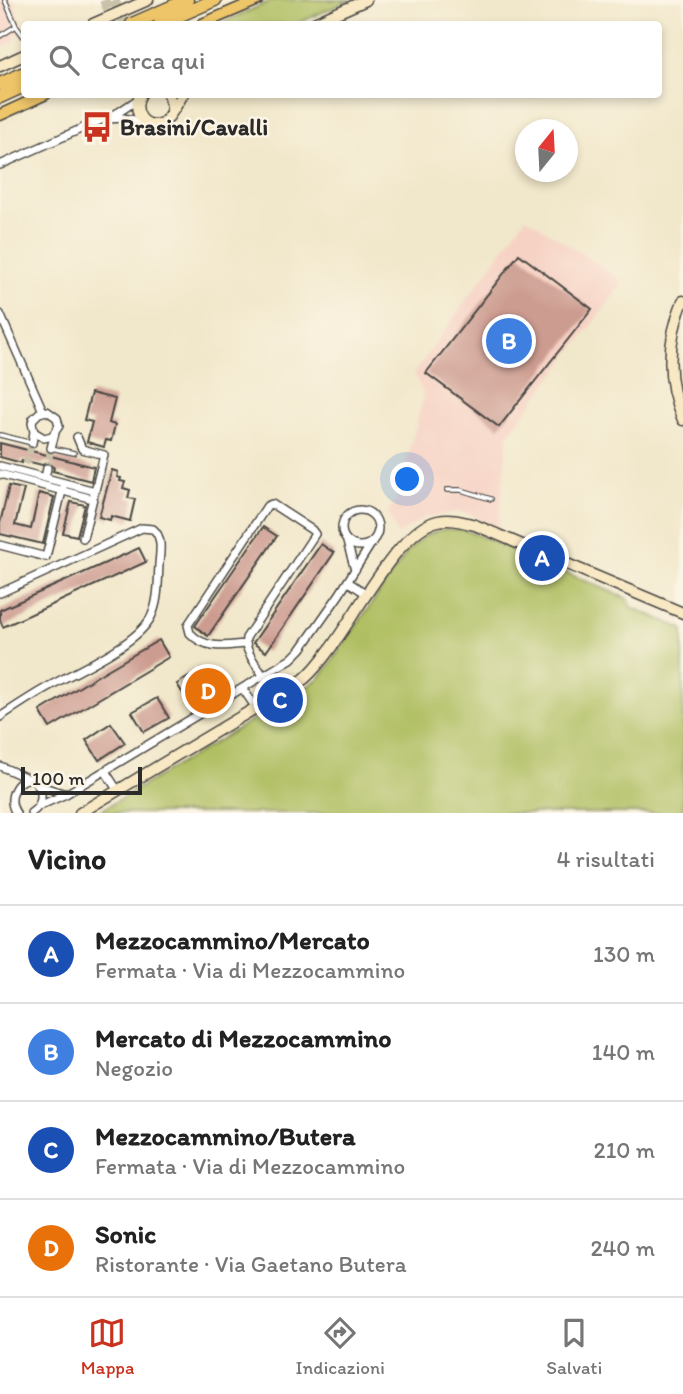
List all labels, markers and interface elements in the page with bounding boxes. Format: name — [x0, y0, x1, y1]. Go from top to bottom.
search box — [21, 21, 662, 98]
icon: search — [45, 41, 83, 79]
text: Cerca qui — [101, 44, 205, 76]
bus stop icon: Brasini/Cavalli — [80, 110, 114, 144]
place label: Brasini/Cavalli — [120, 113, 268, 141]
north arrow — [515, 119, 578, 182]
pin: B — [486, 315, 532, 367]
your location — [390, 462, 424, 496]
pin: A — [519, 532, 565, 584]
pin: D — [185, 665, 231, 717]
pin: C — [257, 674, 303, 726]
scale bar — [21, 764, 142, 796]
text: 100 m — [32, 767, 84, 790]
text: Vicino — [28, 840, 106, 877]
text: 4 risultati — [557, 845, 655, 873]
text: Mezzocammino/Mercato — [95, 924, 370, 956]
text: A — [44, 940, 58, 968]
text: 130 m — [593, 940, 655, 968]
text: Fermata · Via di Mezzocammino — [95, 956, 405, 984]
text: Mercato di Mezzocammino — [95, 1022, 391, 1054]
text: B — [44, 1038, 58, 1066]
text: 140 m — [592, 1038, 655, 1066]
text: Negozio — [95, 1054, 173, 1082]
text: Mezzocammino/Butera — [95, 1120, 355, 1152]
text: C — [44, 1136, 58, 1164]
text: 210 m — [594, 1136, 655, 1164]
text: Fermata · Via di Mezzocammino — [95, 1152, 405, 1180]
text: Sonic — [95, 1218, 156, 1250]
text: D — [43, 1234, 59, 1262]
text: 240 m — [590, 1234, 655, 1262]
text: Ristorante · Via Gaetano Butera — [95, 1250, 407, 1278]
tab: Mappa — [81, 1314, 134, 1379]
tab: Indicazioni — [296, 1314, 385, 1379]
tab: Salvati — [546, 1314, 602, 1379]

